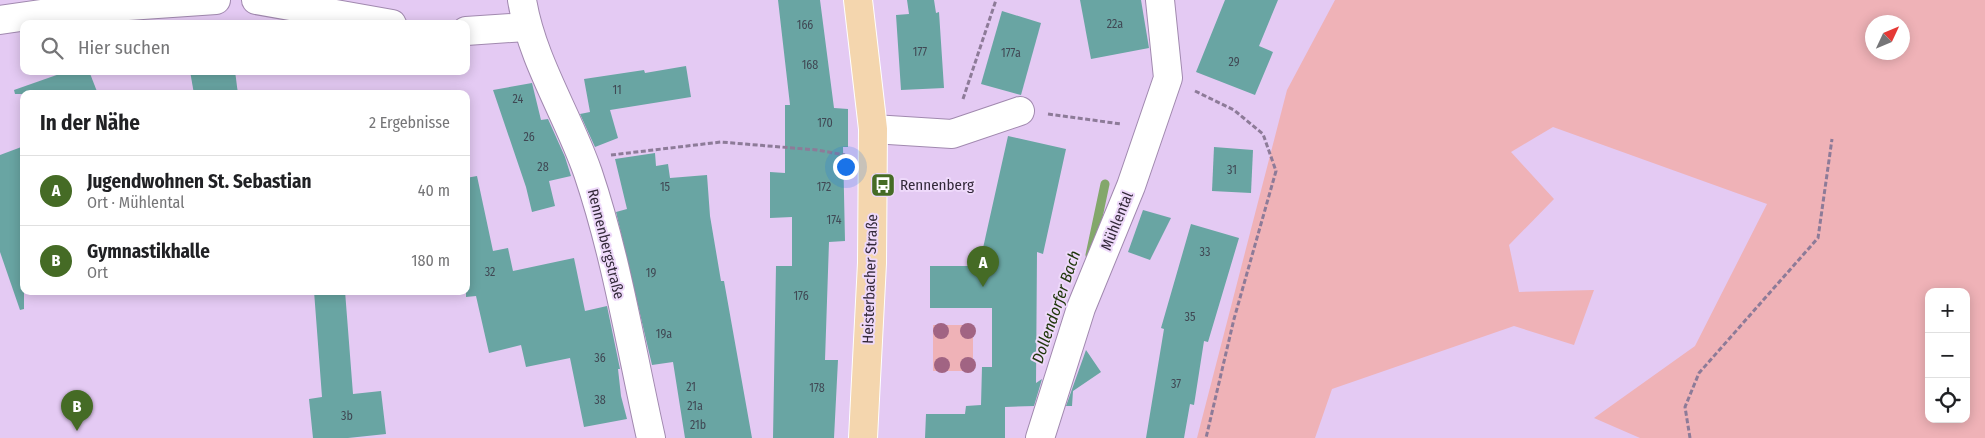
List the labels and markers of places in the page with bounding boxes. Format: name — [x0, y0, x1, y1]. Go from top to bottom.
bus stop icon: Rennenberg — [870, 172, 896, 198]
place label: Rennenberg — [900, 176, 974, 194]
pin: A — [967, 246, 999, 287]
pin: B — [61, 390, 93, 431]

